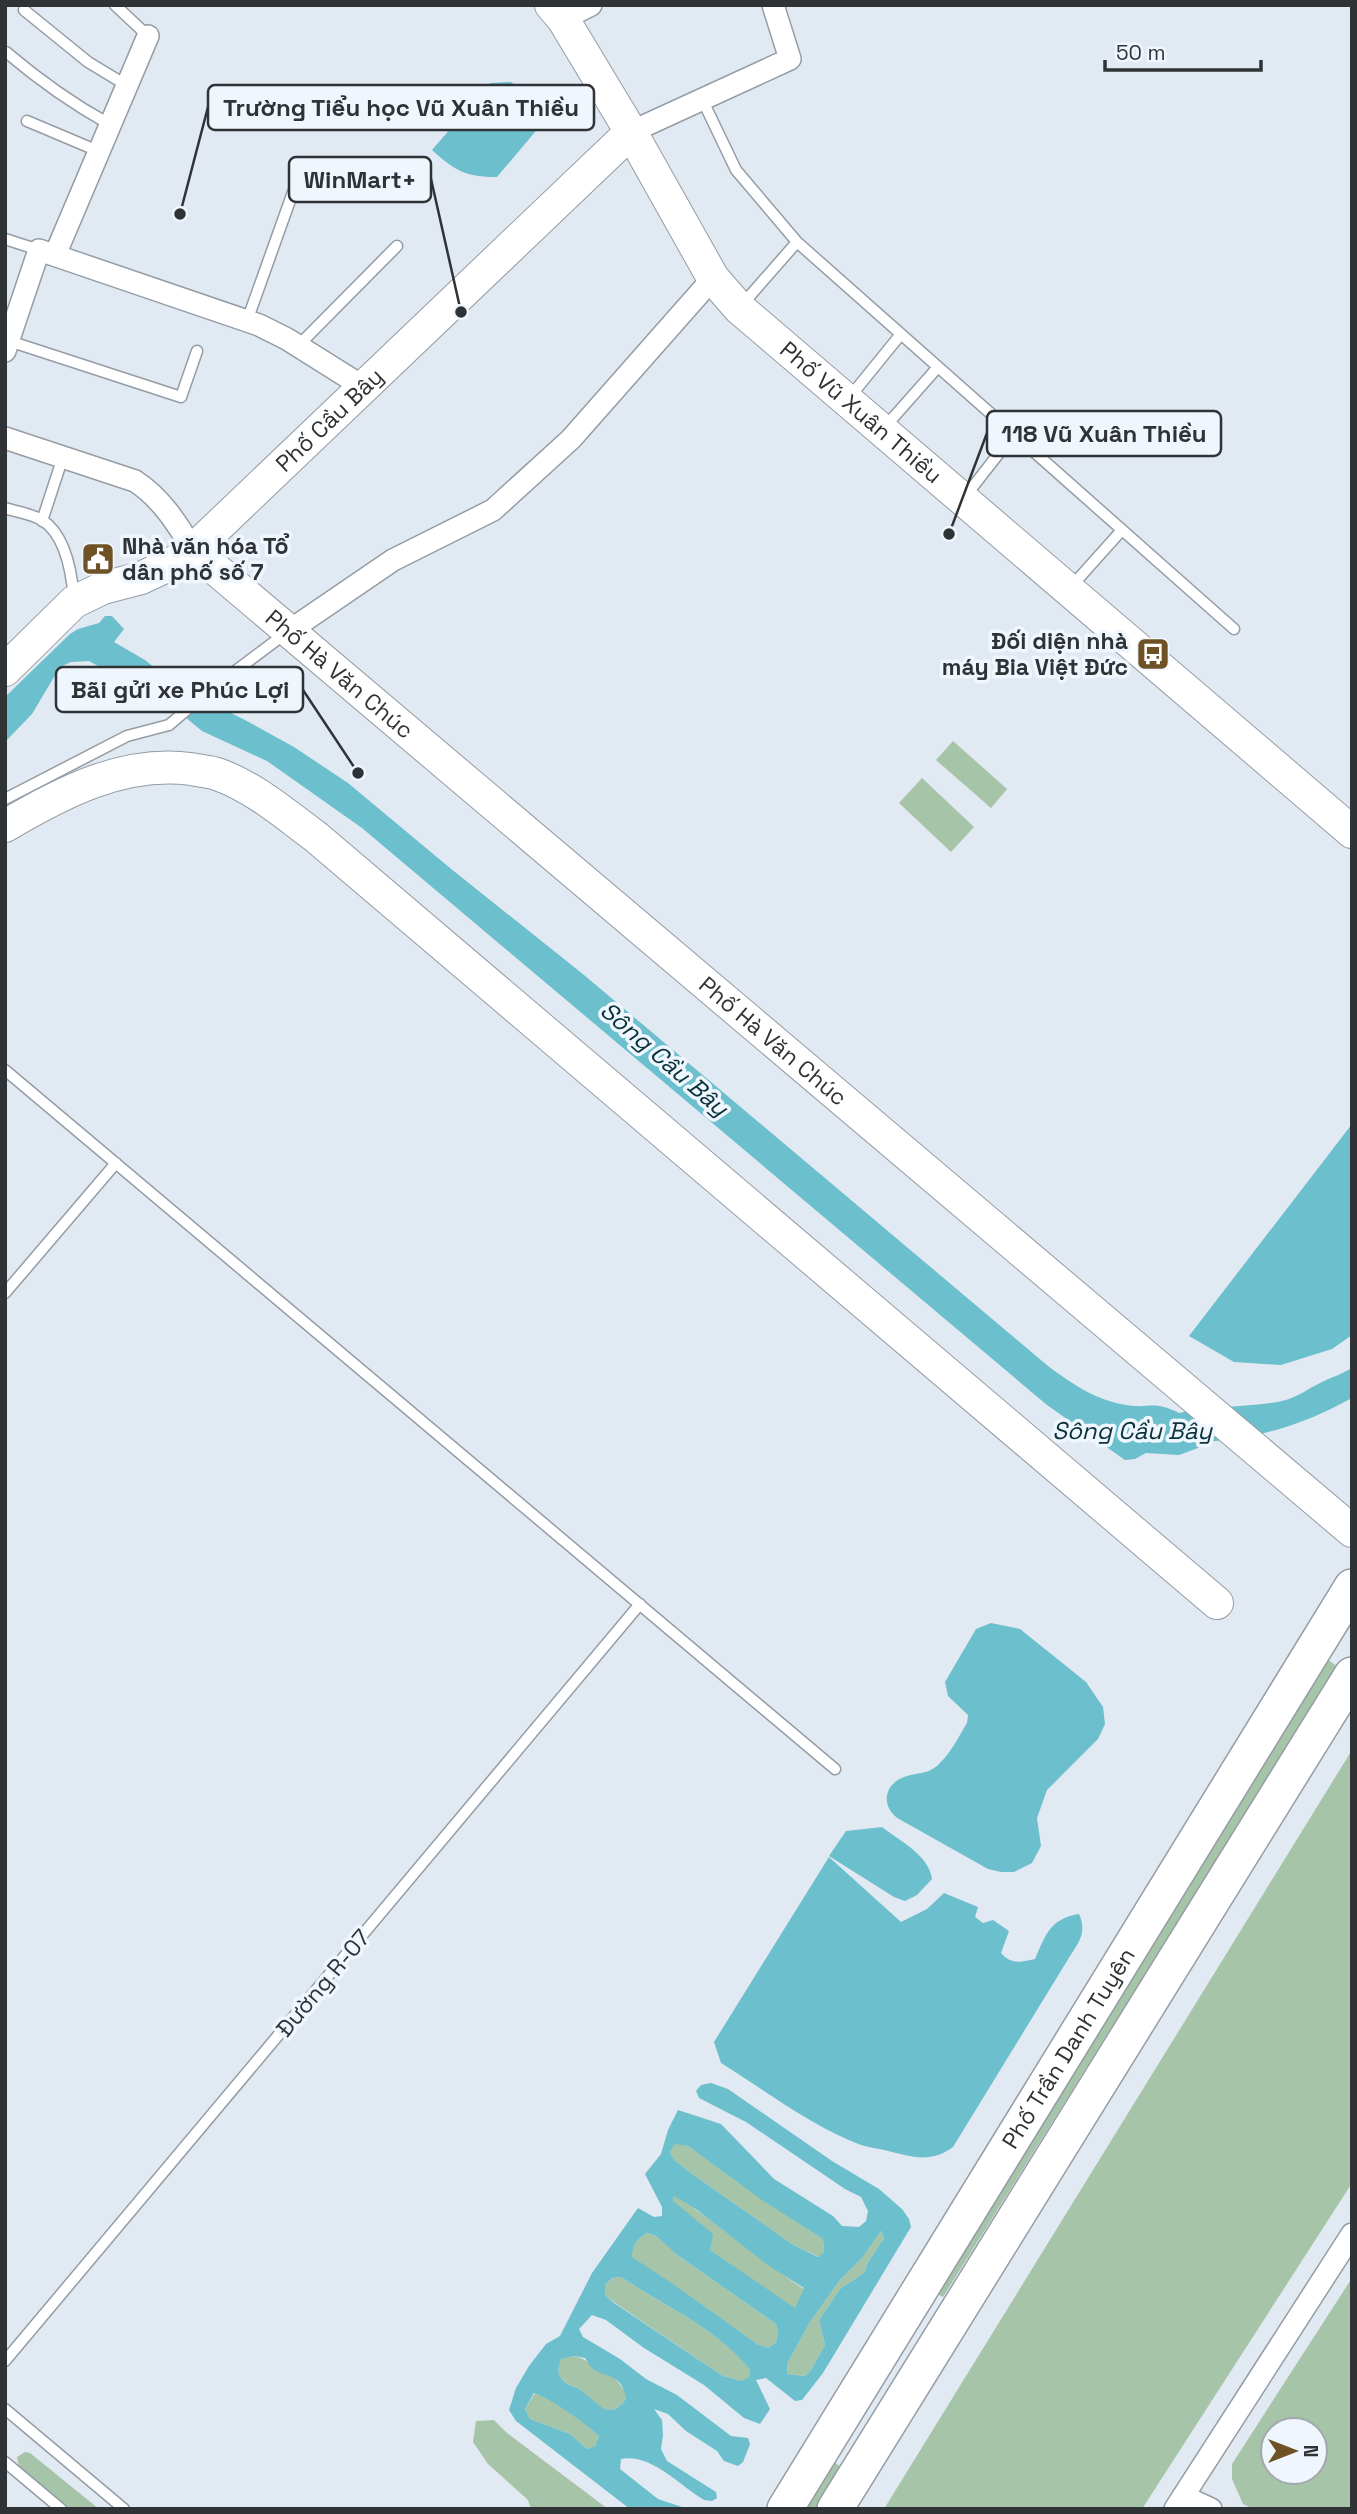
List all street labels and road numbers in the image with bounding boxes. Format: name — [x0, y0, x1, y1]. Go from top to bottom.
street label: Phố Vũ Xuân Thiều — [774, 335, 948, 490]
street label: Phố Cầu Bây — [269, 361, 390, 478]
street label: Phố Hà Văn Chúc — [259, 603, 420, 745]
street label: Phố Hà Văn Chúc — [693, 970, 853, 1112]
street label: Đường R-07 — [269, 1923, 377, 2043]
street label: Phố Trần Danh Tuyên — [995, 1942, 1142, 2154]

